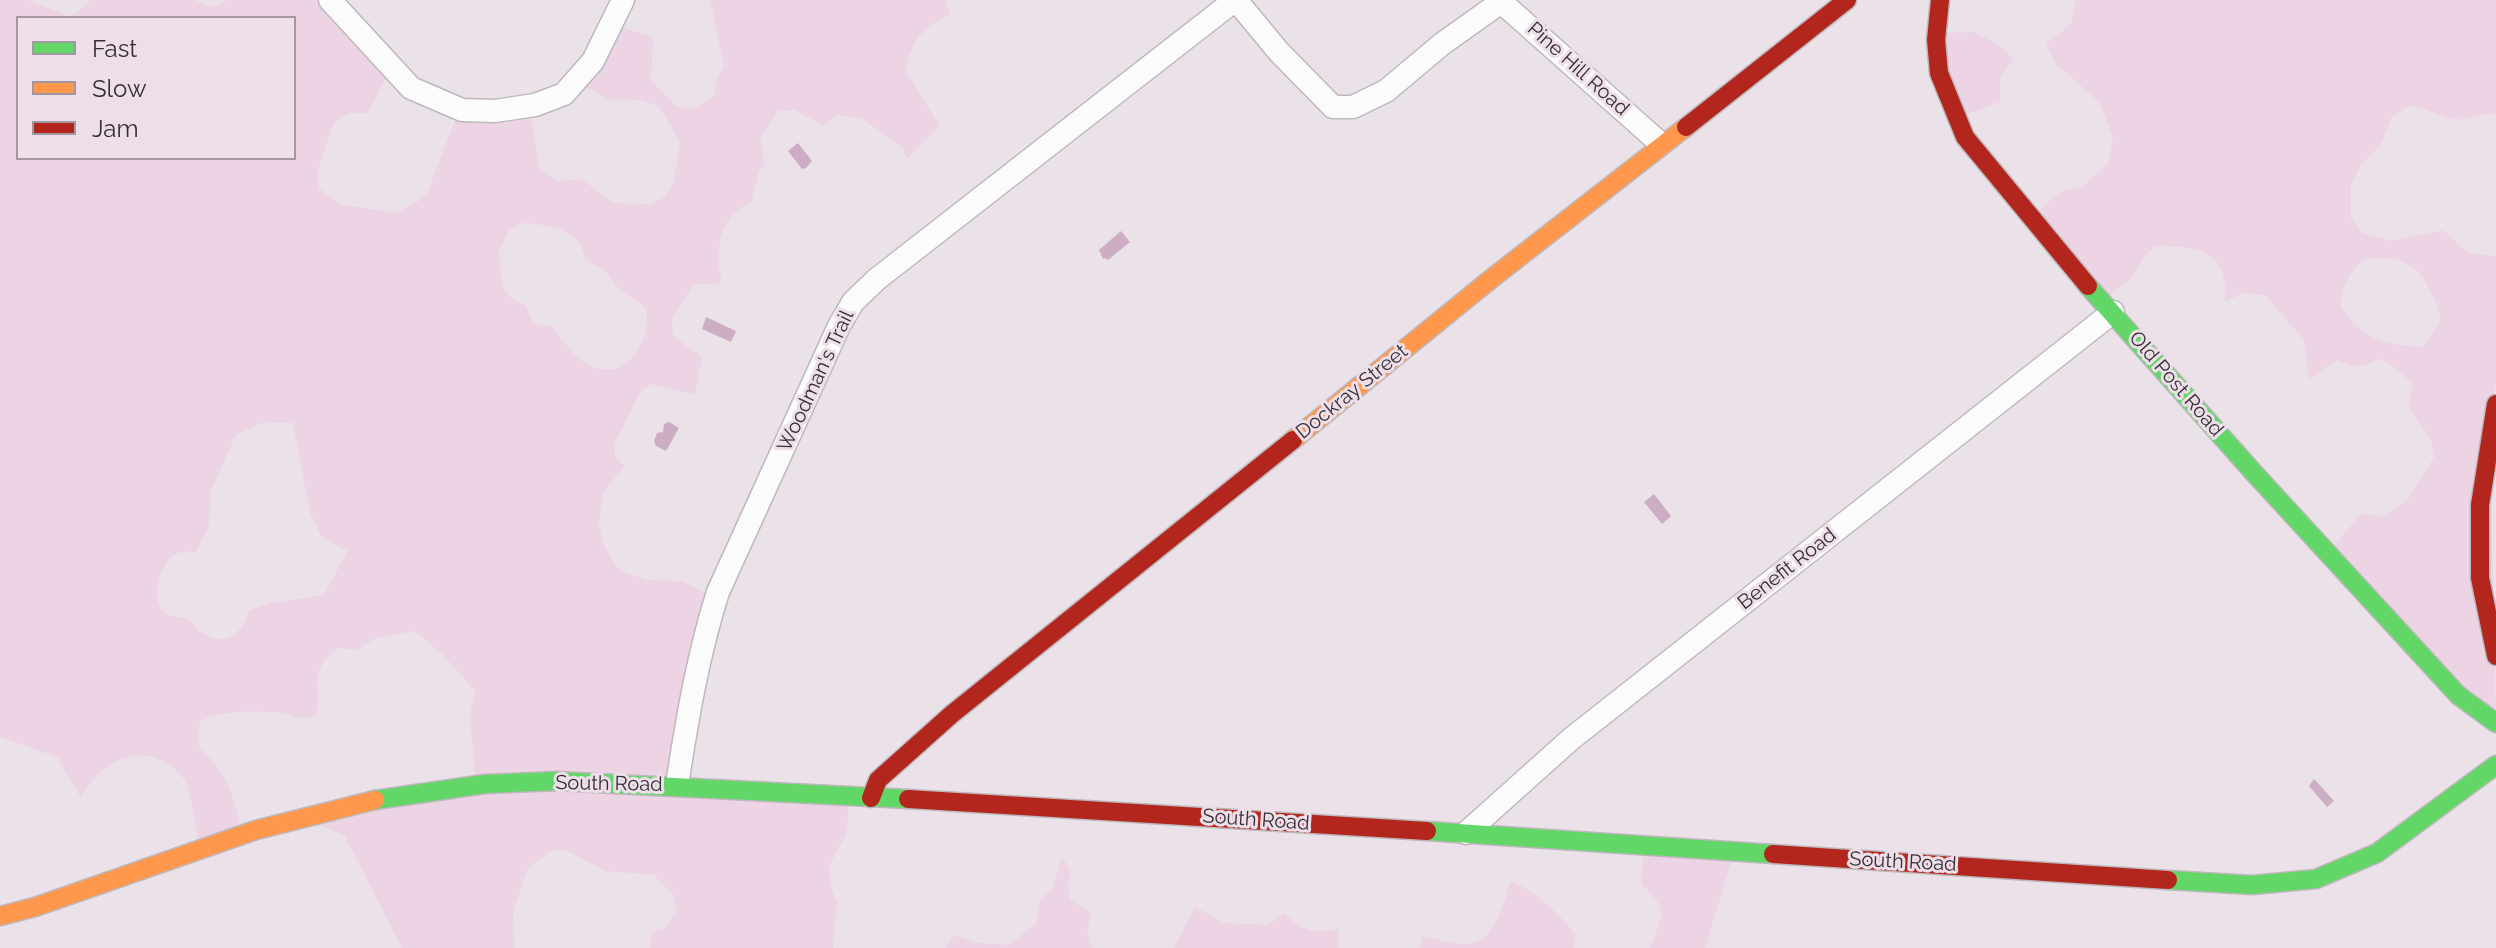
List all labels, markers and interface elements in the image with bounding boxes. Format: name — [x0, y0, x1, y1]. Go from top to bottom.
legend — [16, 16, 296, 160]
street label: Pine Hill Road — [1522, 17, 1634, 121]
text: Fast — [92, 34, 137, 63]
text: Slow — [92, 74, 146, 103]
text: Jam — [92, 114, 138, 143]
street label: Woodman's Trail — [773, 307, 859, 455]
street label: Old Post Road — [2124, 326, 2228, 442]
street label: Dockray Street — [1291, 340, 1413, 444]
street label: Benefit Road — [1733, 523, 1841, 615]
street label: South Road — [555, 771, 663, 797]
street label: South Road — [1202, 804, 1310, 836]
street label: South Road — [1849, 847, 1957, 877]

